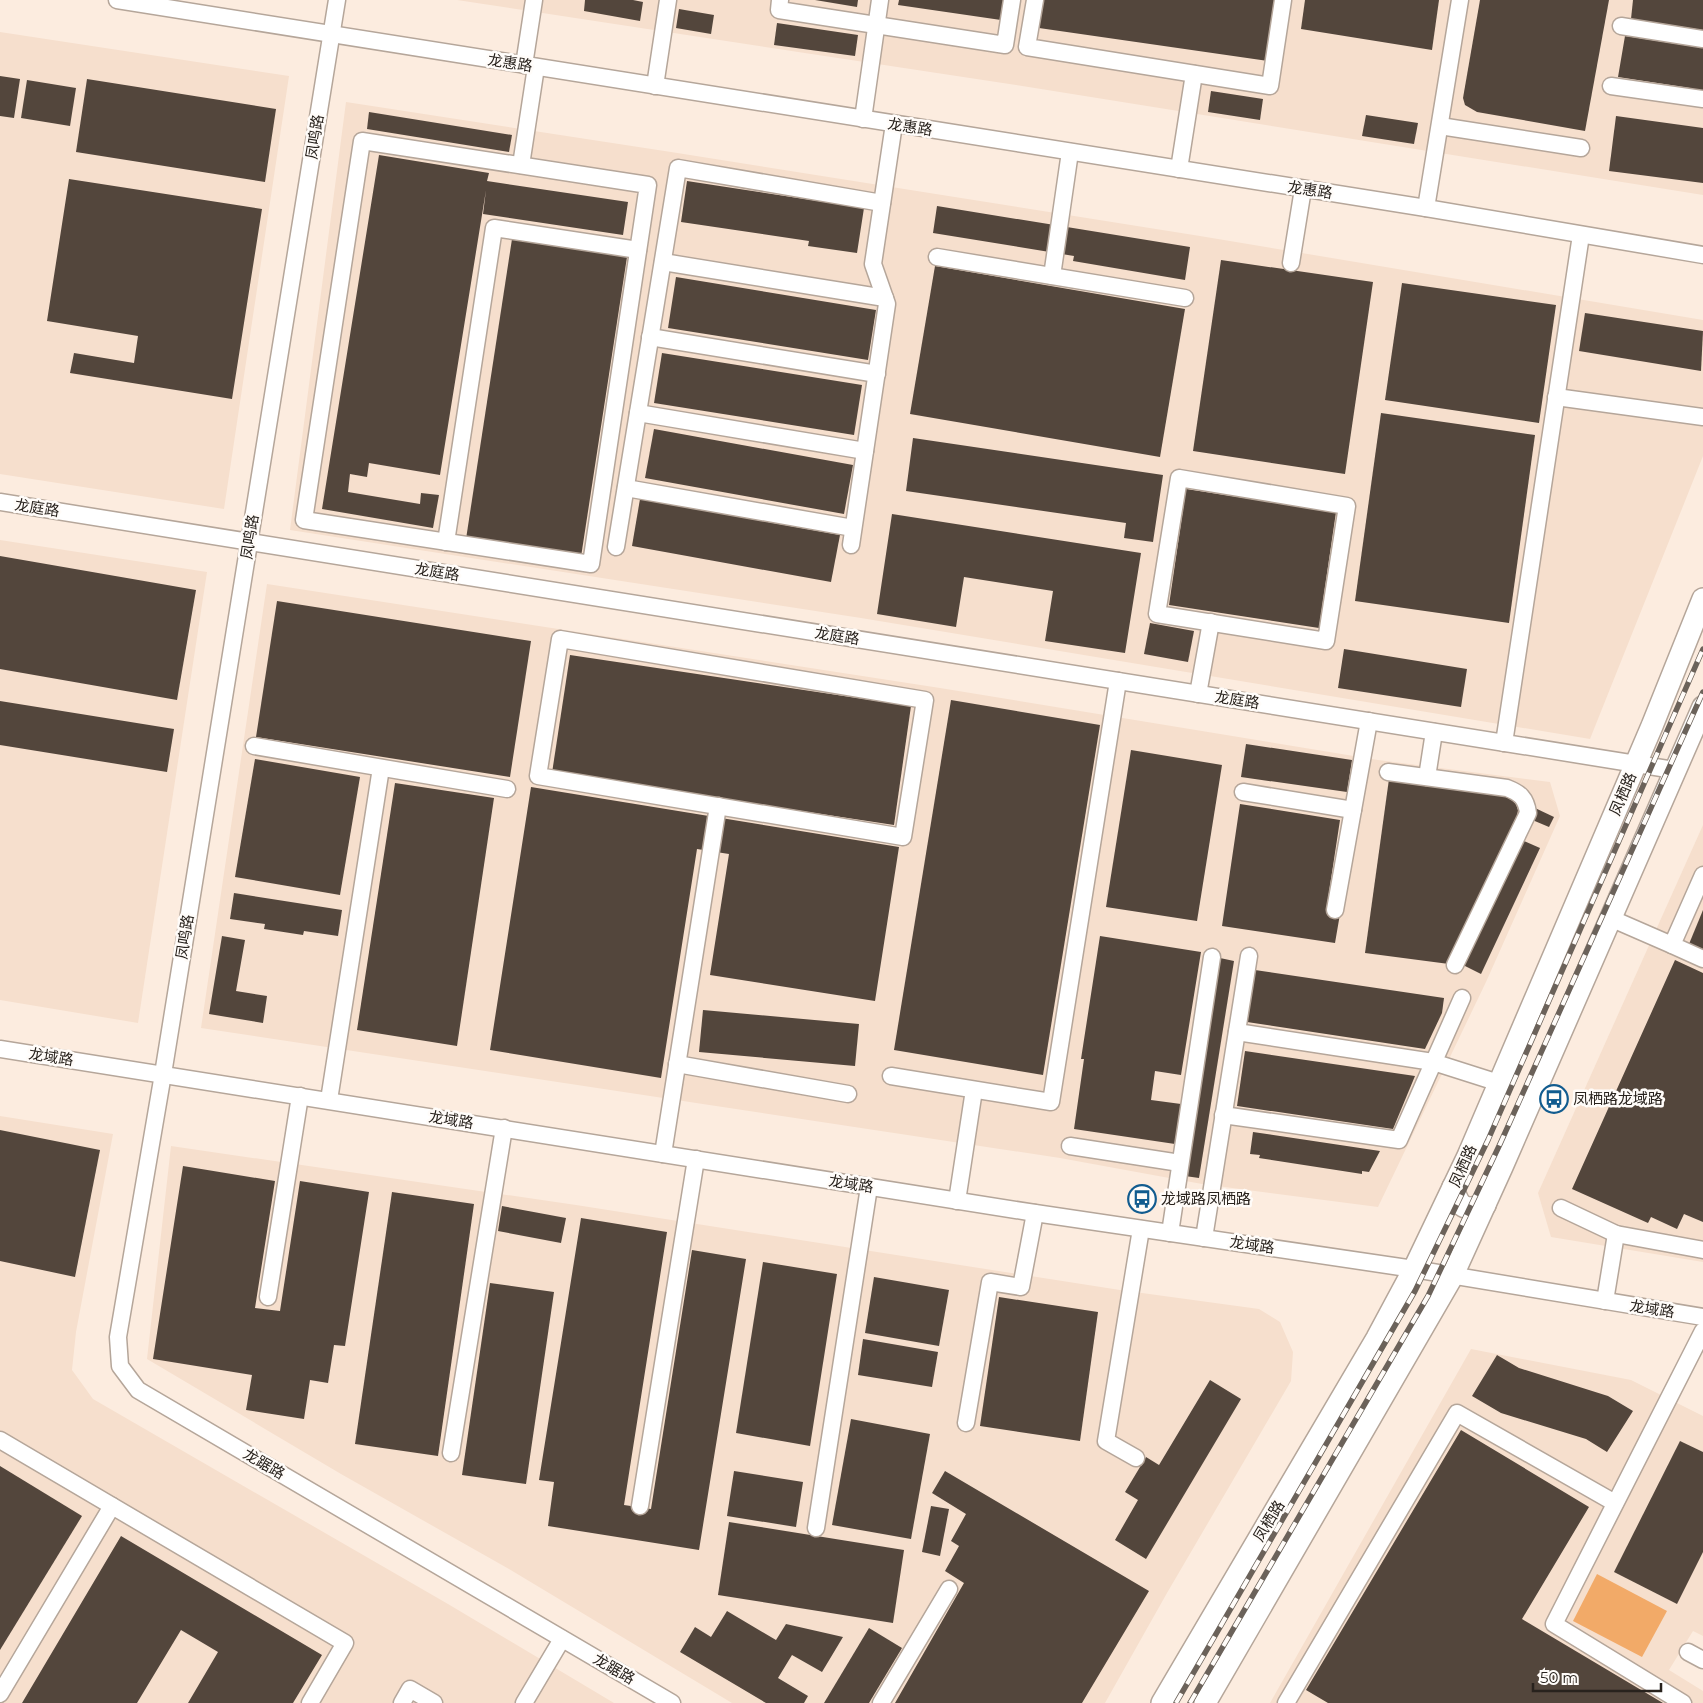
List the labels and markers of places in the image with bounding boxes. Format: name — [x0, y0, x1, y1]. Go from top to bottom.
bus stop icon: 凤栖路龙域路 — [1539, 1084, 1569, 1114]
place label: 凤栖路龙域路 — [1573, 1089, 1663, 1108]
bus stop icon: 龙域路凤栖路 — [1127, 1184, 1157, 1214]
place label: 龙域路凤栖路 — [1161, 1189, 1251, 1208]

